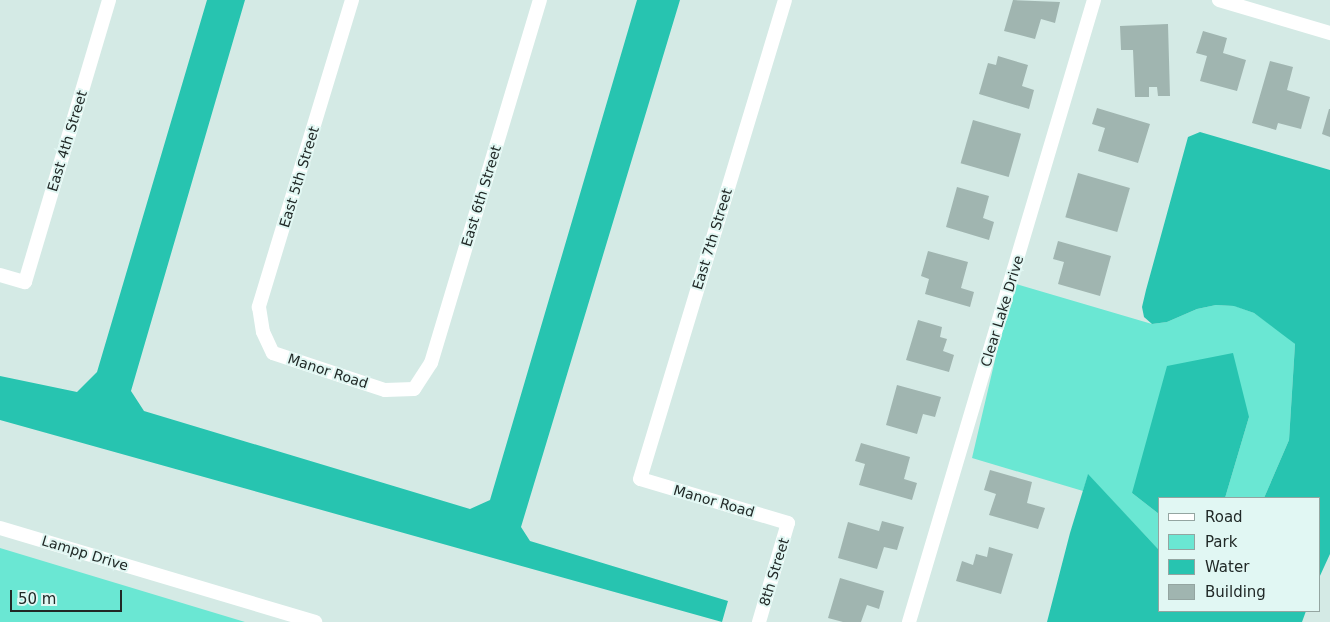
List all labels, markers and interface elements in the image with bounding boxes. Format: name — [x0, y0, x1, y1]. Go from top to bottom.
street label: East 4th Street — [44, 88, 90, 194]
street label: East 5th Street — [276, 124, 322, 230]
street label: East 6th Street — [458, 143, 504, 249]
street label: East 7th Street — [689, 186, 735, 292]
street label: Clear Lake Drive — [977, 253, 1027, 369]
street label: Manor Road — [286, 350, 370, 392]
street label: Manor Road — [672, 481, 756, 521]
legend — [1158, 497, 1320, 612]
text: Road — [1205, 508, 1243, 526]
street label: Lampp Drive — [40, 532, 130, 574]
text: Park — [1205, 533, 1237, 551]
street label: 8th Street — [756, 536, 792, 608]
text: Water — [1205, 558, 1249, 576]
scale bar — [12, 580, 125, 612]
text: Building — [1205, 583, 1266, 601]
text: 50 m — [18, 590, 56, 608]

